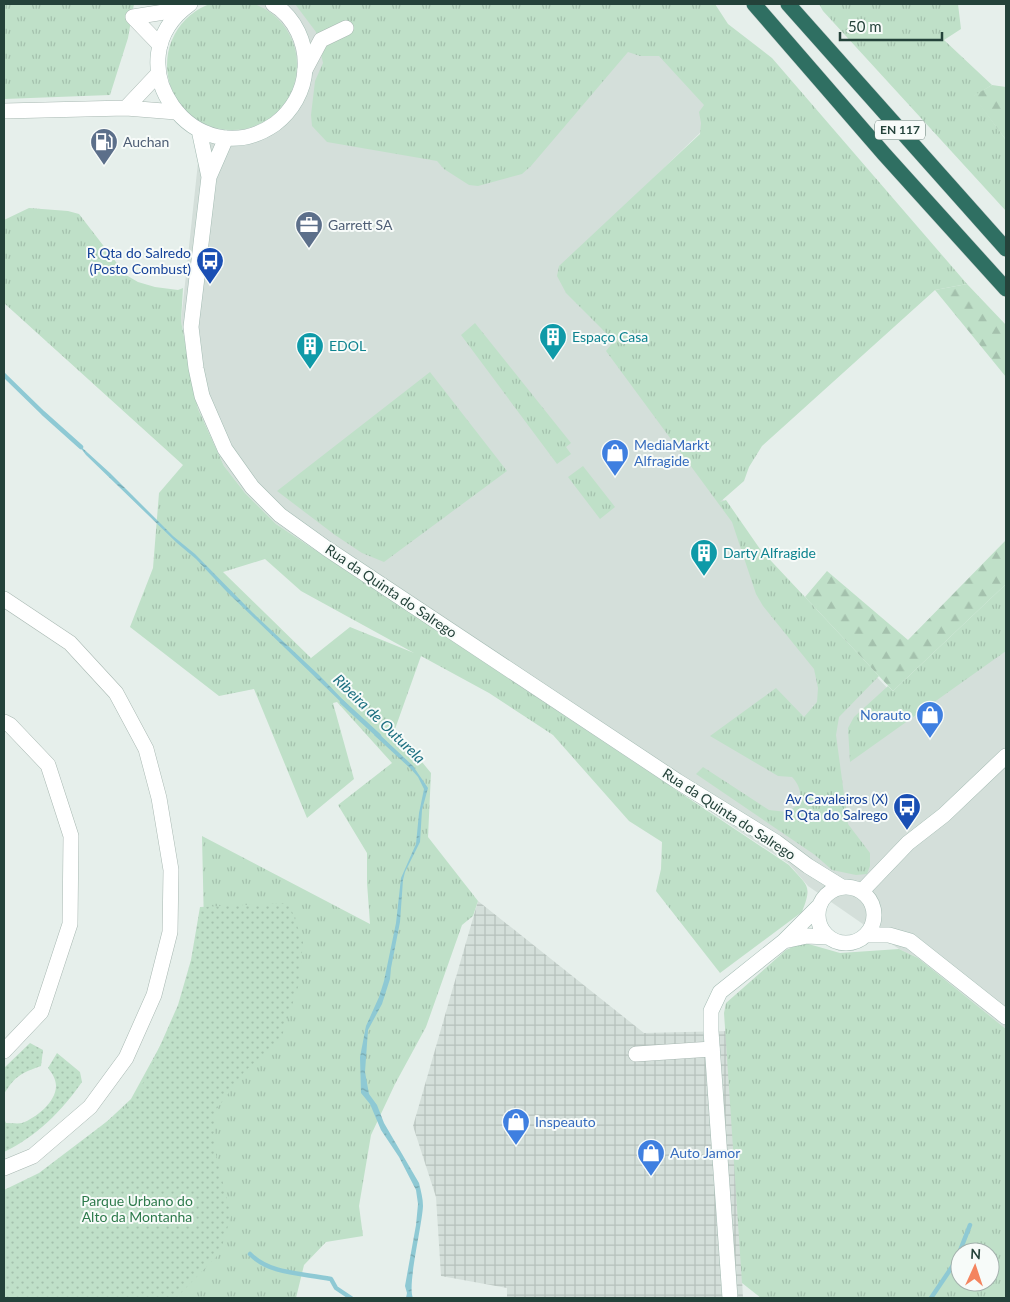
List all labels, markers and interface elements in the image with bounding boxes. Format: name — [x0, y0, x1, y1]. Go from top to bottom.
scale bar — [840, 10, 942, 42]
text: 50 m — [848, 17, 882, 35]
road number: EN 117 — [875, 120, 925, 140]
fuel station icon: Auchan — [89, 127, 119, 166]
place label: Auchan — [123, 133, 169, 150]
office icon: Garrett SA — [294, 210, 324, 249]
place label: Garrett SA — [328, 216, 393, 233]
place label: R Qta do Salredo (Posto Combust) — [87, 244, 191, 277]
bus stop icon: R Qta do Salredo (Posto Combust) — [195, 246, 225, 285]
building icon: Espaço Casa — [538, 322, 568, 361]
place label: Espaço Casa — [572, 328, 648, 345]
building icon: EDOL — [295, 331, 325, 370]
place label: EDOL — [329, 337, 366, 354]
place label: MediaMarkt Alfragide — [634, 436, 709, 469]
shop icon: MediaMarkt Alfragide — [600, 438, 630, 477]
building icon: Darty Alfragide — [689, 538, 719, 577]
street label: Rua da Quinta do Salrego — [322, 540, 460, 641]
place label: Darty Alfragide — [723, 544, 816, 561]
water label: Ribeira de Outurela — [330, 670, 430, 767]
shop icon: Norauto — [915, 700, 945, 739]
place label: Norauto — [860, 706, 911, 723]
street label: Rua da Quinta do Salrego — [660, 764, 799, 863]
place label: Av Cavaleiros (X) R Qta do Salrego — [784, 790, 888, 823]
bus stop icon: Av Cavaleiros (X) R Qta do Salrego — [892, 792, 922, 831]
shop icon: Inspeauto — [501, 1107, 531, 1146]
place label: Inspeauto — [535, 1113, 596, 1130]
shop icon: Auto Jamor — [636, 1138, 666, 1177]
place label: Auto Jamor — [670, 1144, 740, 1161]
park label: Parque Urbano do Alto da Montanha — [81, 1192, 193, 1225]
north arrow — [950, 1242, 1000, 1292]
text: N — [970, 1245, 982, 1262]

